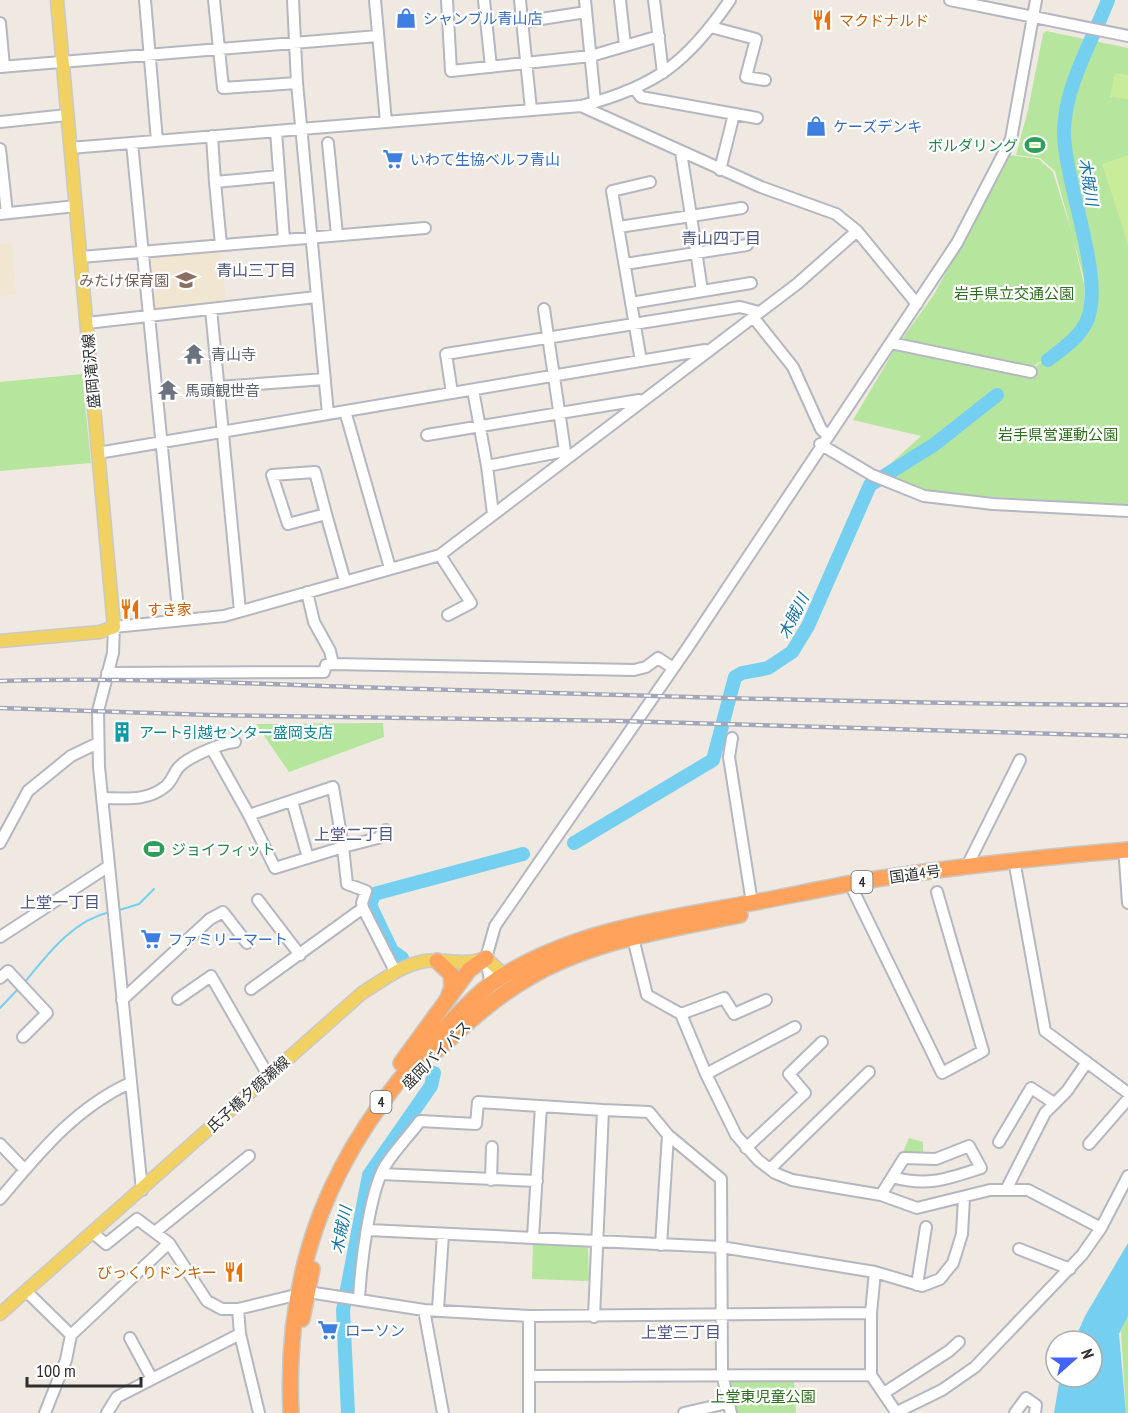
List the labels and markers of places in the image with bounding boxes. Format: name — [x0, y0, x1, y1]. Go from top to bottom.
shop icon: シャンブル青山店 — [394, 6, 418, 30]
restaurant icon: マクドナルド — [810, 8, 834, 32]
place label: シャンブル青山店 — [423, 9, 543, 28]
place label: マクドナルド — [839, 11, 929, 30]
shop icon: ケーズデンキ — [804, 114, 828, 138]
place label: ケーズデンキ — [833, 117, 922, 136]
sports icon: ボルダリング — [1023, 133, 1047, 157]
place label: ボルダリング — [928, 136, 1018, 155]
supermarket icon: いわて生協ベルフ青山 — [381, 147, 405, 171]
place label: いわて生協ベルフ青山 — [410, 150, 560, 169]
school or university icon: みたけ保育園 — [174, 268, 198, 292]
place label: みたけ保育園 — [79, 271, 169, 290]
temple icon: 青山寺 — [182, 342, 206, 366]
place label: 青山寺 — [211, 345, 256, 364]
temple icon: 馬頭観世音 — [156, 378, 180, 402]
place label: 馬頭観世音 — [185, 381, 260, 400]
restaurant icon: すき家 — [118, 597, 142, 621]
place label: すき家 — [147, 600, 192, 619]
building icon: アート引越センター盛岡支店 — [110, 720, 134, 744]
place label: アート引越センター盛岡支店 — [139, 723, 333, 742]
sports icon: ジョイフィット — [142, 837, 166, 861]
place label: ジョイフィット — [171, 840, 276, 859]
supermarket icon: ファミリーマート — [139, 927, 163, 951]
place label: ファミリーマート — [168, 930, 288, 949]
restaurant icon: びっくりドンキー — [222, 1260, 246, 1284]
place label: びっくりドンキー — [97, 1263, 217, 1282]
supermarket icon: ローソン — [316, 1318, 340, 1342]
place label: ローソン — [345, 1321, 405, 1340]

